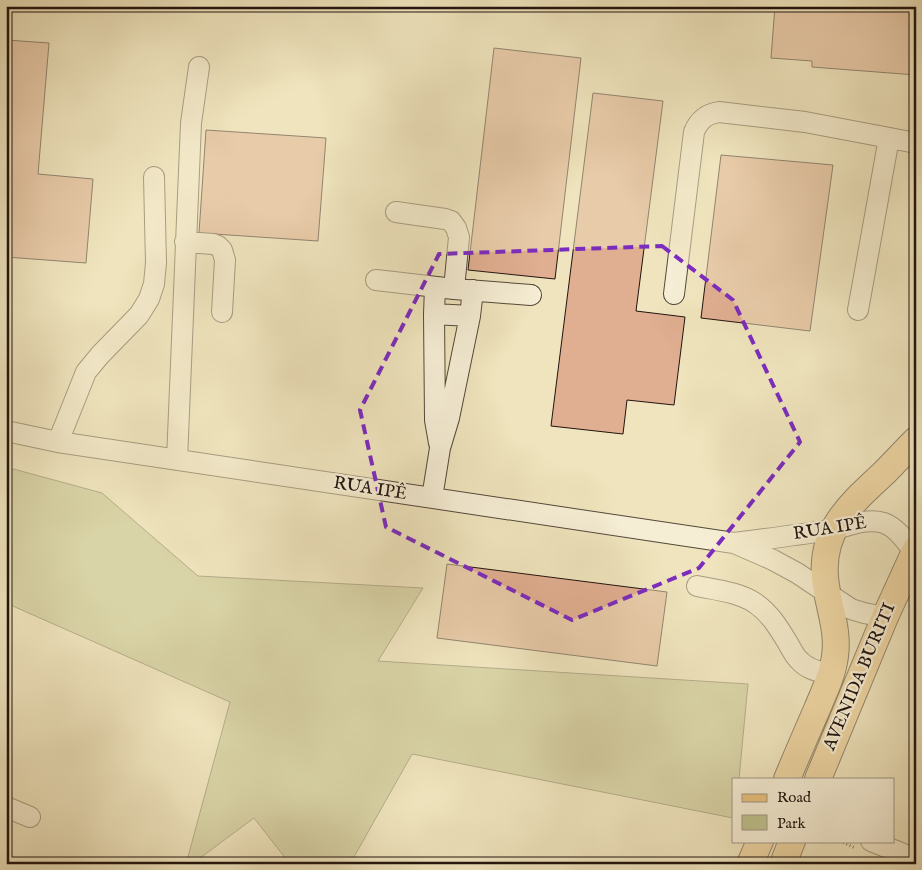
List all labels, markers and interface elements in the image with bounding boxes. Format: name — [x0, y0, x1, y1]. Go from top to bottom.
street label: RUA IPÊ — [332, 470, 409, 506]
street label: RUA IPÊ — [791, 510, 868, 546]
street label: AVENIDA BURITI — [818, 599, 902, 755]
legend — [732, 778, 894, 842]
text: Road — [777, 788, 812, 807]
text: Park — [777, 814, 807, 833]

